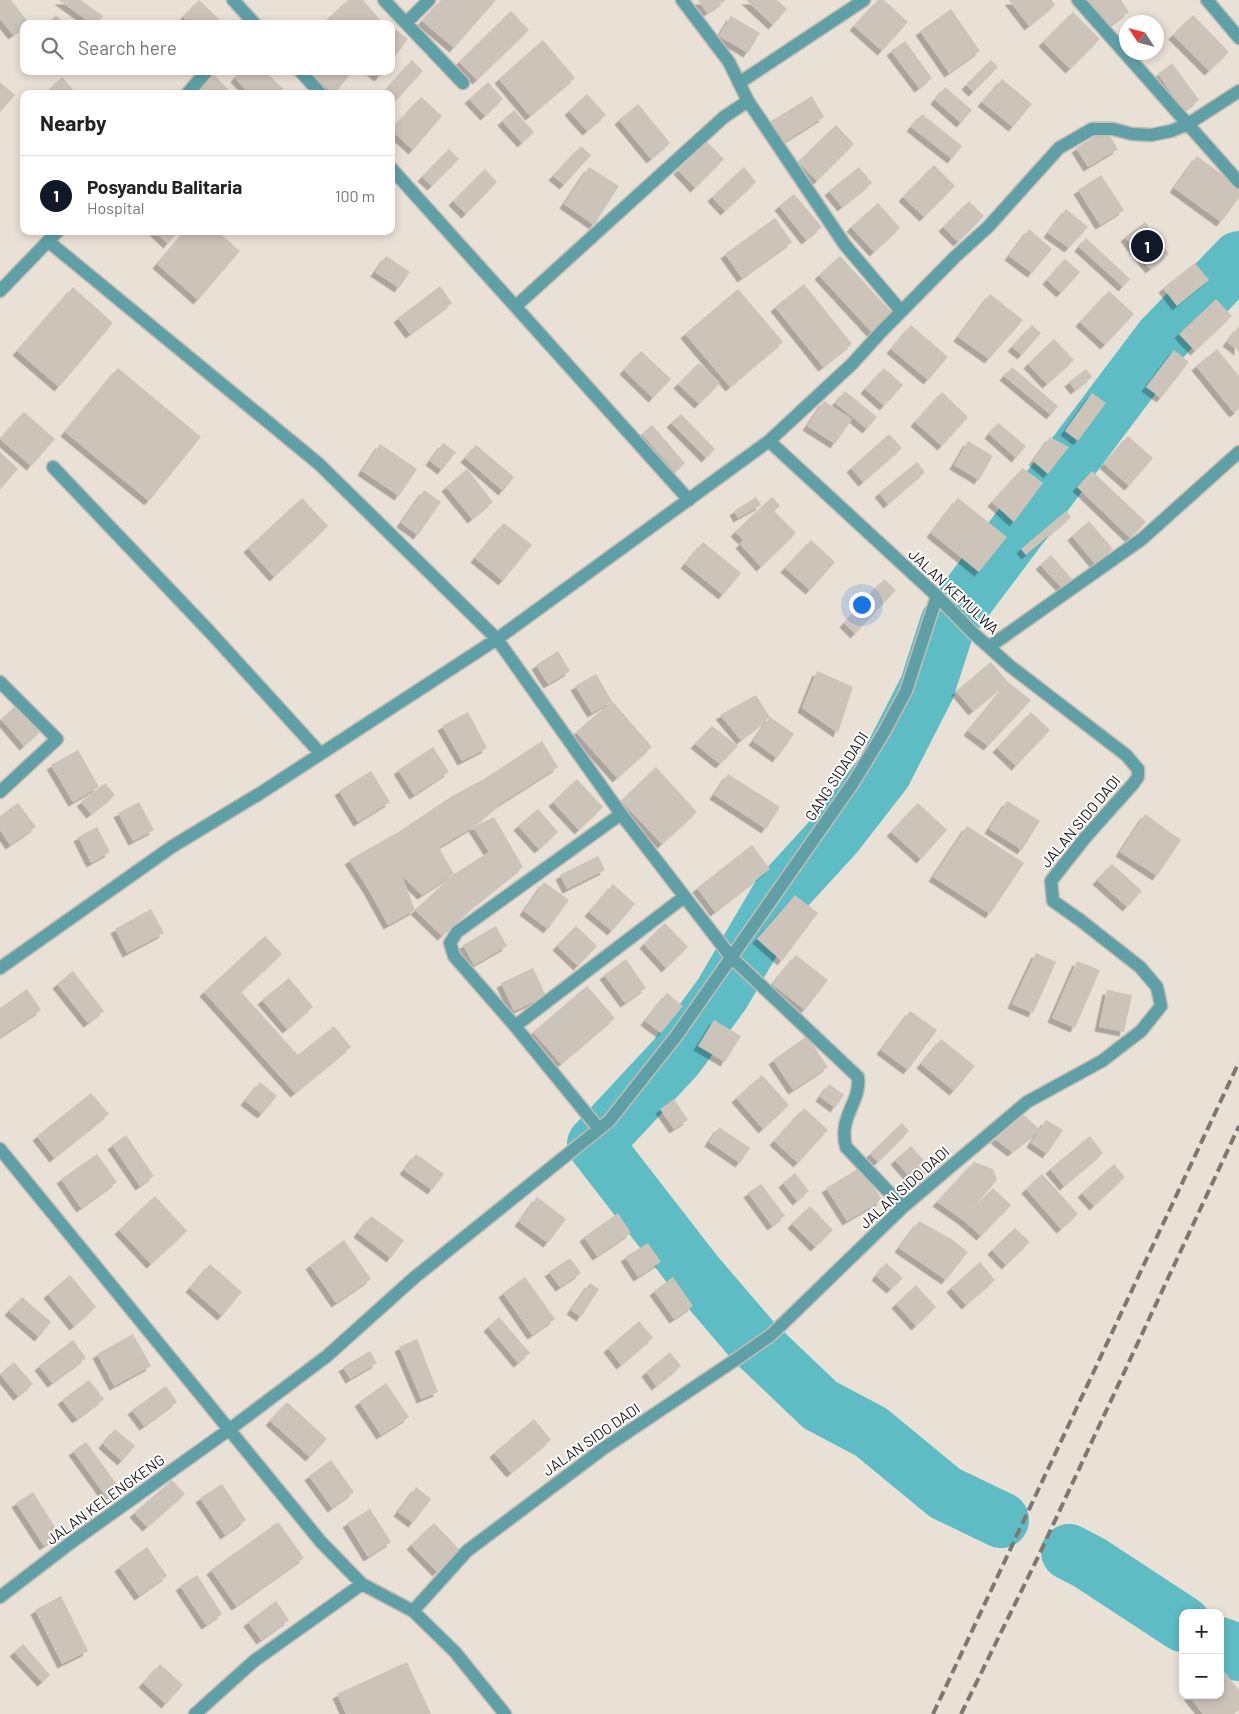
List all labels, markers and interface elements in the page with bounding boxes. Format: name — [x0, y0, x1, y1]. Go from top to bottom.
north arrow — [1119, 15, 1164, 60]
search box — [20, 20, 395, 75]
icon: search — [38, 34, 66, 62]
text: Search here — [78, 36, 177, 59]
text: Nearby — [40, 110, 106, 135]
text: Posyandu Balitaria — [87, 175, 242, 198]
text: 1 — [53, 186, 59, 205]
text: 100 m — [335, 186, 375, 205]
text: Hospital — [87, 198, 144, 217]
pin: 1 — [1131, 227, 1163, 265]
street label: JALAN KEMULWA — [905, 545, 1003, 637]
your location — [849, 592, 875, 618]
street label: GANG SIDADADI — [801, 728, 871, 824]
street label: JALAN SIDO DADI — [1036, 771, 1124, 871]
street label: JALAN SIDO DADI — [855, 1142, 953, 1232]
street label: JALAN SIDO DADI — [539, 1399, 643, 1479]
street label: JALAN KELENGKENG — [42, 1450, 168, 1548]
map controls — [1179, 1609, 1224, 1699]
button: + — [1179, 1609, 1224, 1654]
button: − — [1179, 1654, 1224, 1699]

